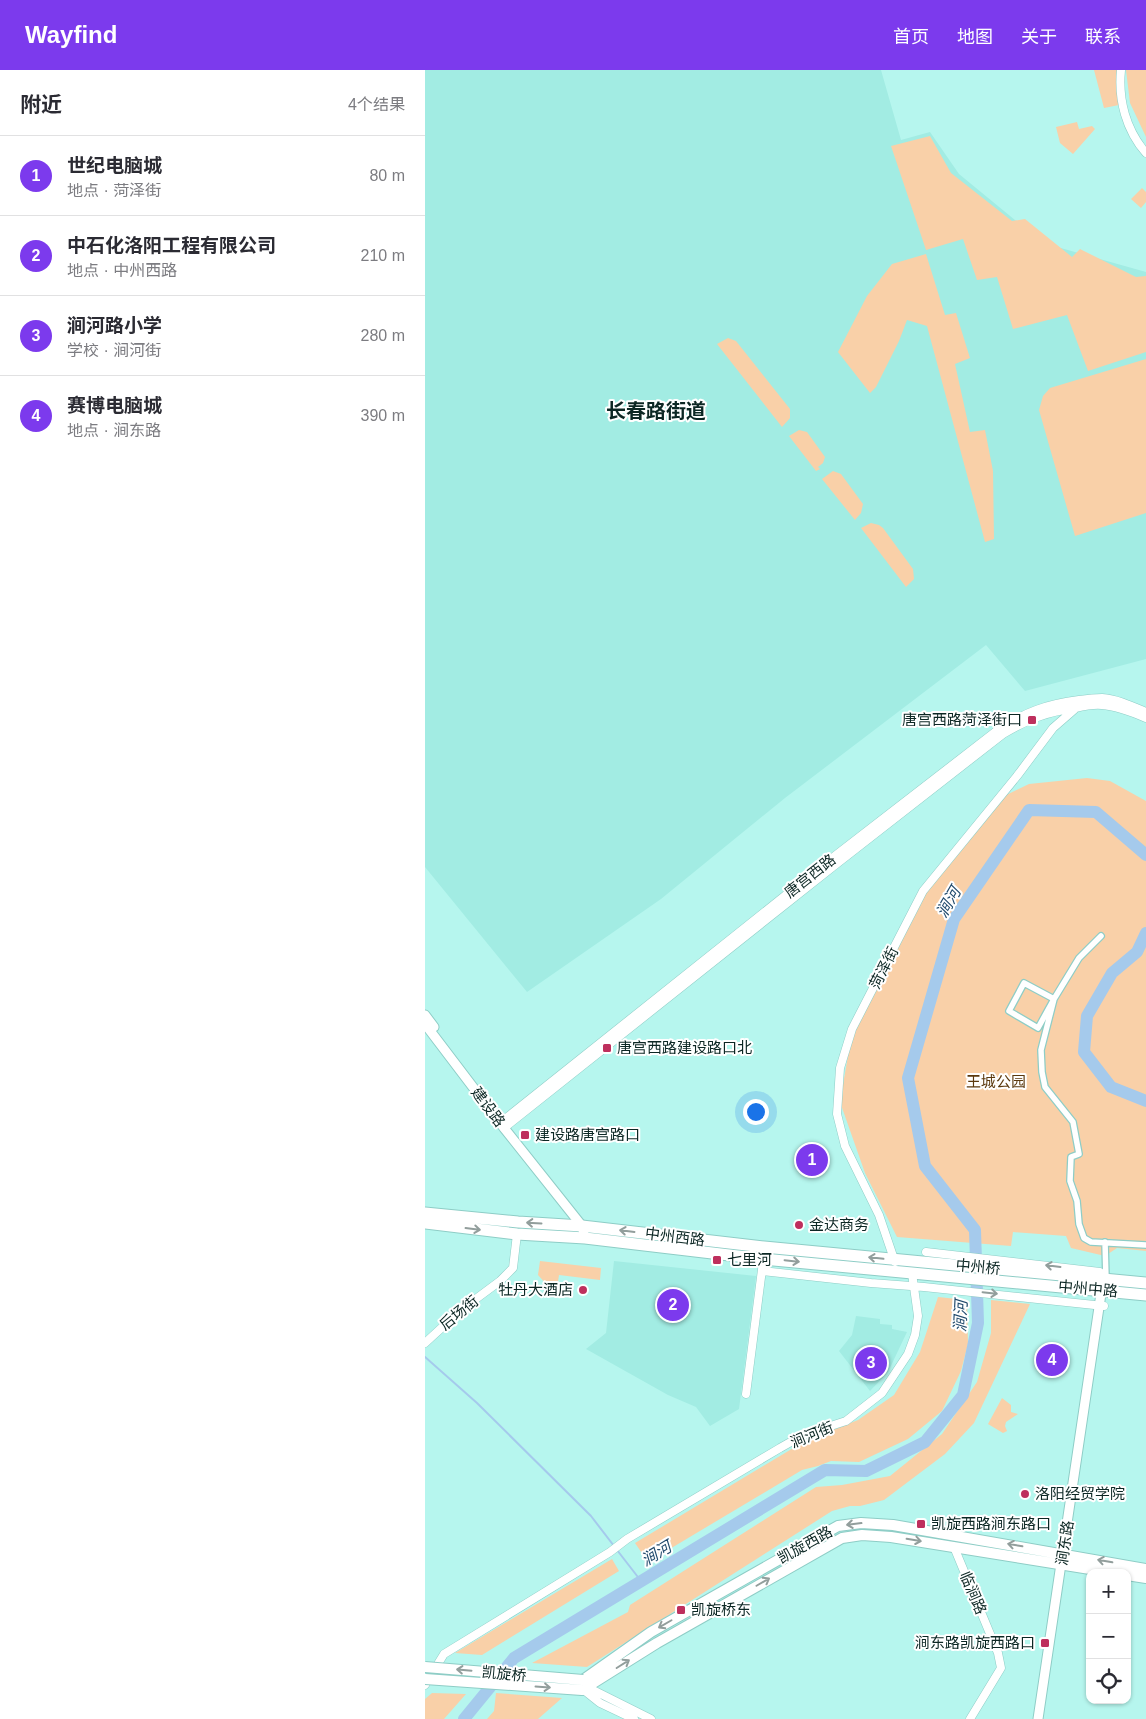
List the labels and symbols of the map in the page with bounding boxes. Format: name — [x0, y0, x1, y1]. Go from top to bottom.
district label: 长春路街道 — [606, 400, 706, 422]
place label: 唐宫西路菏泽街口 — [902, 711, 1022, 728]
marker: 唐宫西路菏泽街口 — [1026, 714, 1038, 726]
street label: 唐宫西路 — [781, 850, 839, 901]
water label: 涧河 — [933, 882, 965, 920]
street label: 菏泽街 — [866, 944, 901, 992]
place label: 唐宫西路建设路口北 — [617, 1039, 752, 1056]
marker: 唐宫西路建设路口北 — [601, 1042, 613, 1054]
park label: 王城公园 — [966, 1073, 1026, 1090]
street label: 建设路 — [468, 1084, 509, 1130]
your location — [743, 1099, 769, 1125]
place label: 建设路唐宫路口 — [535, 1126, 640, 1143]
marker: 建设路唐宫路口 — [519, 1129, 531, 1141]
pin: 1 — [796, 1141, 828, 1179]
place label: 金达商务 — [809, 1216, 869, 1233]
one-way arrow — [526, 1219, 542, 1228]
marker: 金达商务 — [793, 1219, 805, 1231]
one-way arrow — [465, 1224, 481, 1234]
street label: 中州西路 — [644, 1224, 706, 1249]
one-way arrow — [620, 1226, 636, 1236]
place label: 七里河 — [727, 1251, 772, 1268]
one-way arrow — [868, 1253, 884, 1263]
marker: 七里河 — [711, 1254, 723, 1266]
one-way arrow — [783, 1256, 799, 1266]
street label: 中州桥 — [955, 1256, 1001, 1277]
one-way arrow — [1045, 1261, 1061, 1271]
street label: 中州中路 — [1057, 1277, 1119, 1300]
place label: 牡丹大酒店 — [498, 1281, 573, 1298]
marker: 牡丹大酒店 — [577, 1284, 589, 1296]
pin: 2 — [657, 1286, 689, 1324]
one-way arrow — [982, 1288, 998, 1298]
street label: 后场街 — [436, 1292, 482, 1333]
water label: 涧河 — [951, 1297, 970, 1332]
pin: 4 — [1036, 1341, 1068, 1379]
pin: 3 — [855, 1344, 887, 1382]
street label: 涧河街 — [788, 1418, 836, 1451]
place label: 洛阳经贸学院 — [1035, 1485, 1125, 1502]
marker: 洛阳经贸学院 — [1019, 1488, 1031, 1500]
place label: 凯旋西路涧东路口 — [931, 1515, 1051, 1532]
marker: 凯旋西路涧东路口 — [915, 1518, 927, 1530]
one-way arrow — [847, 1519, 863, 1529]
street label: 涧东路 — [1053, 1519, 1076, 1566]
street label: 凯旋西路 — [774, 1523, 835, 1567]
water label: 涧河 — [638, 1536, 677, 1569]
one-way arrow — [905, 1536, 921, 1546]
one-way arrow — [1007, 1540, 1023, 1550]
one-way arrow — [1097, 1556, 1113, 1566]
street label: 临涧路 — [957, 1569, 990, 1617]
one-way arrow — [756, 1576, 770, 1586]
place label: 凯旋桥东 — [691, 1601, 751, 1618]
marker: 凯旋桥东 — [675, 1604, 687, 1616]
one-way arrow — [658, 1619, 673, 1629]
place label: 涧东路凯旋西路口 — [915, 1634, 1035, 1651]
marker: 涧东路凯旋西路口 — [1039, 1637, 1051, 1649]
one-way arrow — [616, 1658, 630, 1668]
street label: 凯旋桥 — [481, 1663, 527, 1684]
one-way arrow — [457, 1666, 473, 1675]
one-way arrow — [535, 1683, 551, 1692]

